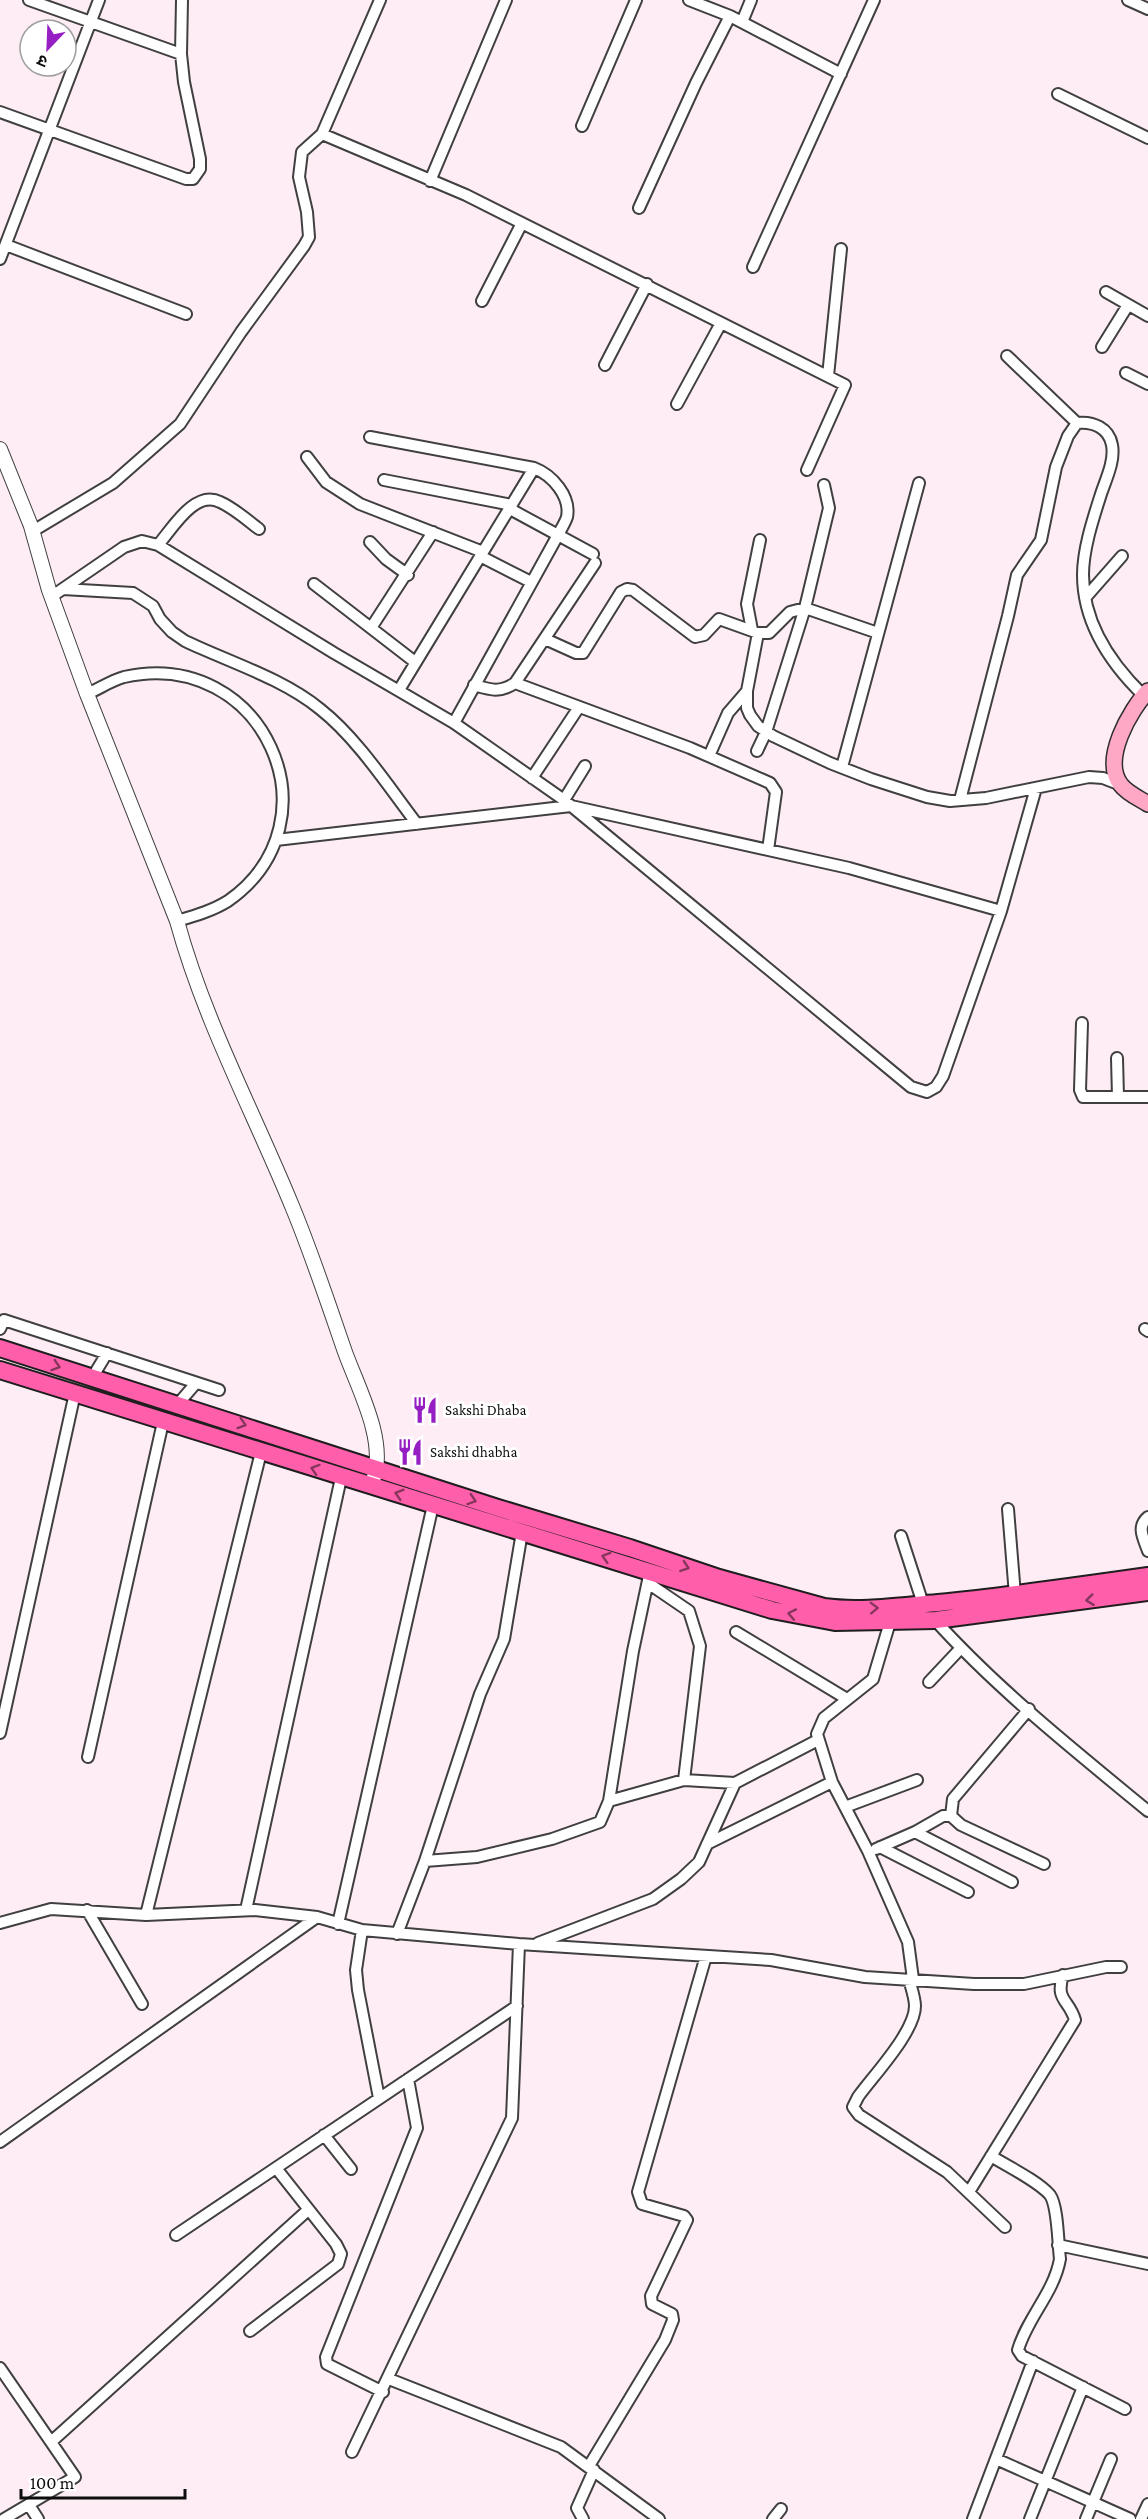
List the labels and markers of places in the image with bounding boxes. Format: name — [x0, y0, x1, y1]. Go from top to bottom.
restaurant icon: Sakshi Dhaba — [410, 1395, 440, 1425]
place label: Sakshi Dhaba — [445, 1402, 526, 1418]
restaurant icon: Sakshi dhabha — [395, 1437, 425, 1467]
place label: Sakshi dhabha — [430, 1444, 517, 1460]

